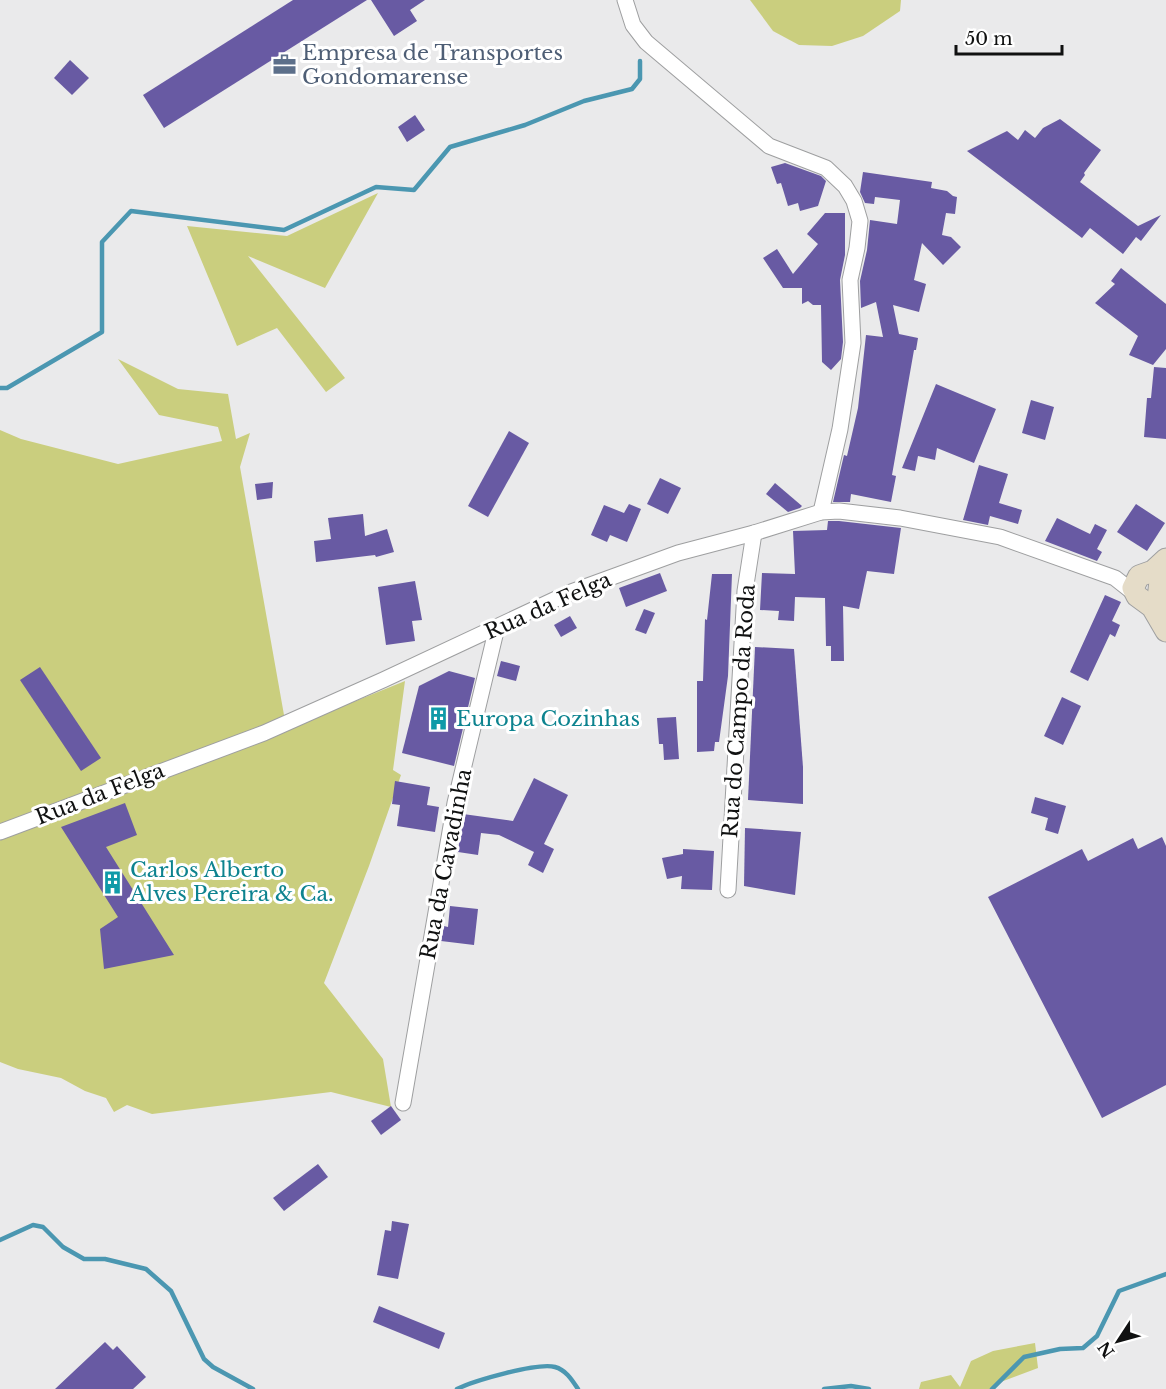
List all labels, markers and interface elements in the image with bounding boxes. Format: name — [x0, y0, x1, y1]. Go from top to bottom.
scale bar — [956, 18, 1062, 56]
text: 50 m — [965, 28, 1013, 50]
place label: Empresa de Transportes Gondomarense — [302, 40, 563, 90]
office icon: Empresa de Transportes Gondomarense — [271, 52, 297, 78]
street label: Rua da Felga — [481, 566, 616, 646]
street label: Rua do Campo da Roda — [717, 583, 761, 839]
building icon: Europa Cozinhas — [425, 706, 451, 732]
place label: Europa Cozinhas — [456, 706, 640, 732]
street label: Rua da Felga — [32, 757, 168, 830]
street label: Rua da Cavadinha — [415, 766, 477, 962]
place label: Carlos Alberto Alves Pereira & Ca. — [129, 857, 334, 907]
building icon: Carlos Alberto Alves Pereira & Ca. — [99, 869, 125, 895]
north arrow — [1088, 1311, 1148, 1371]
text: N — [1093, 1338, 1118, 1362]

